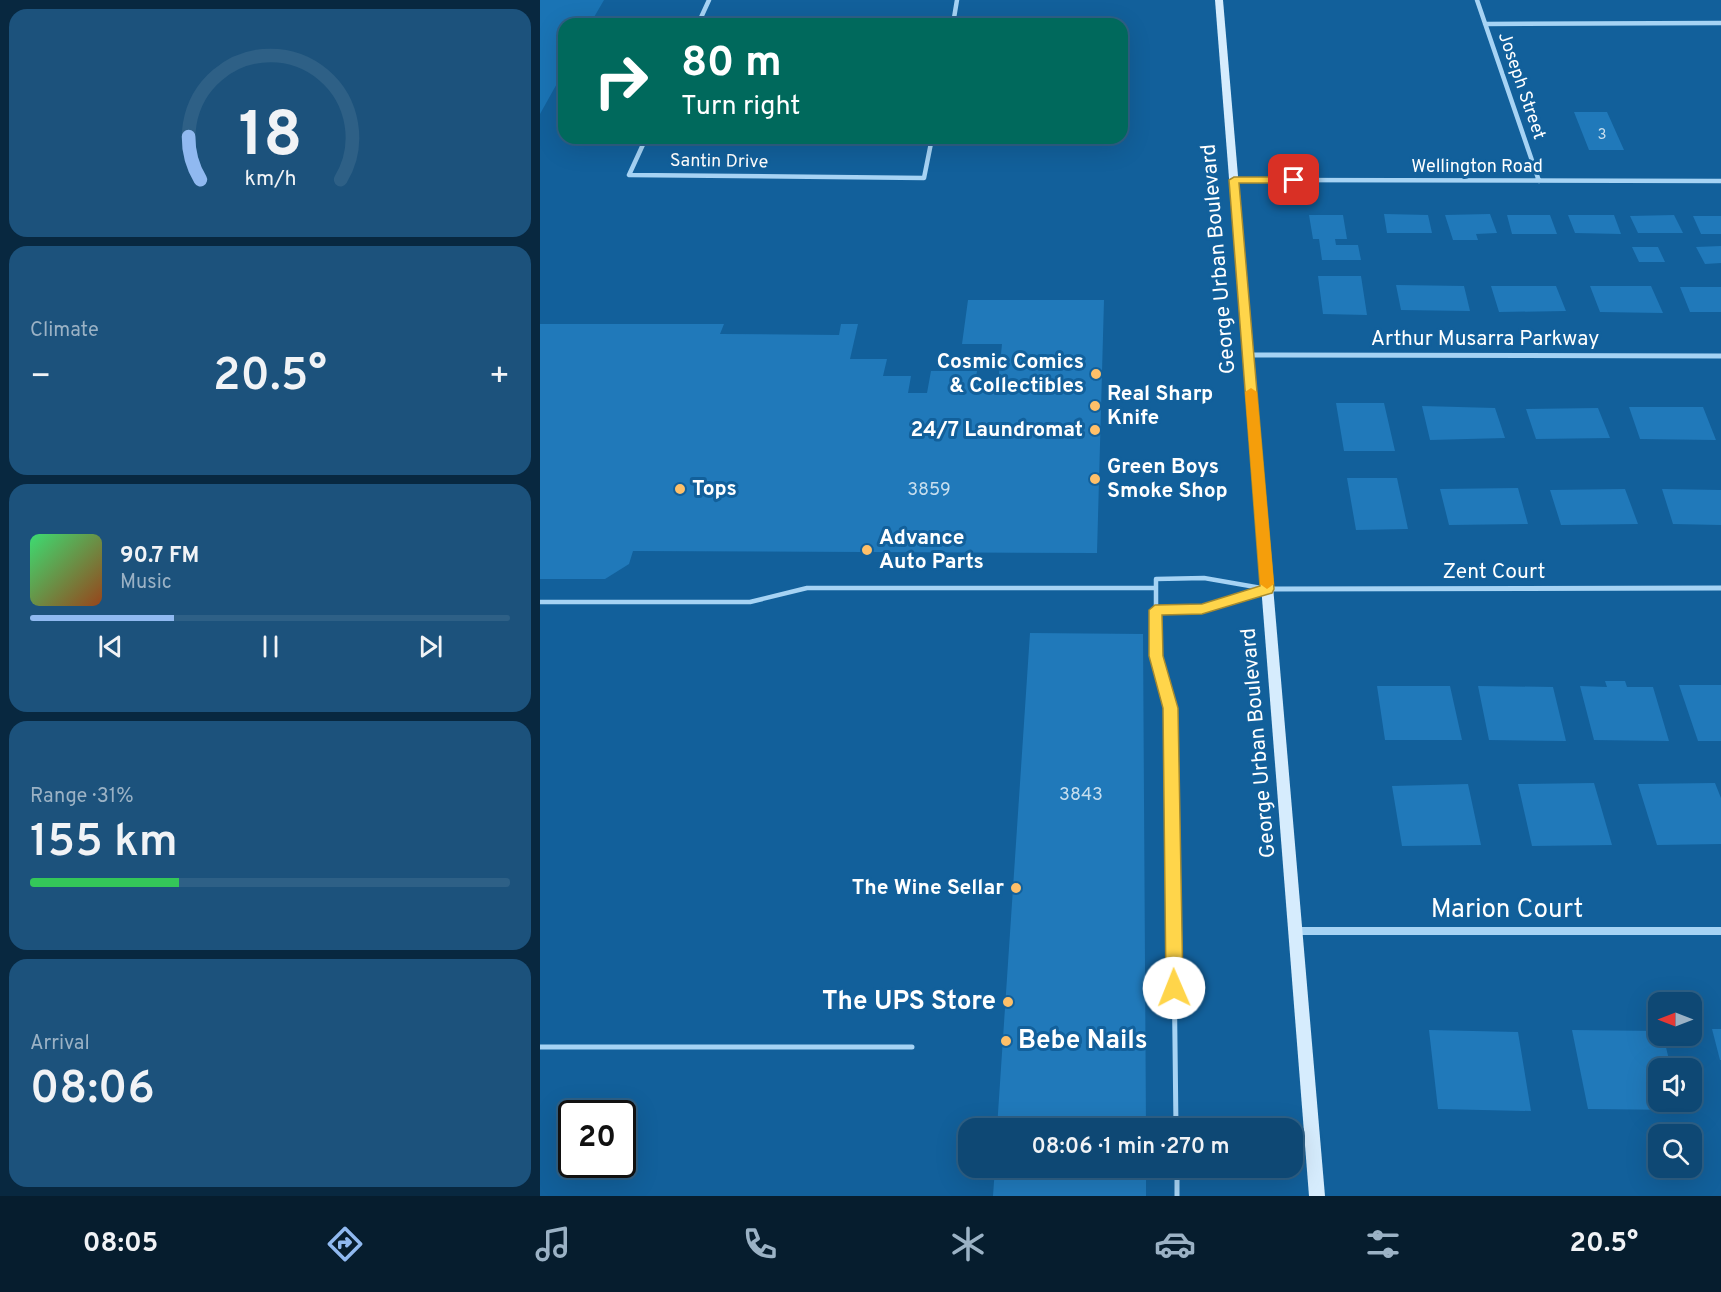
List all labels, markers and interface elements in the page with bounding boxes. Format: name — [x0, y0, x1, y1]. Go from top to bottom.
street label: Joseph Street — [1492, 29, 1550, 143]
text: 80 m — [681, 38, 782, 91]
icon: right — [582, 42, 660, 120]
text: Turn right — [681, 90, 800, 124]
text: 18 — [238, 99, 302, 178]
house number: 3 — [1597, 126, 1607, 145]
street label: George Urban Boulevard — [1195, 143, 1243, 375]
street label: Santin Drive — [670, 150, 768, 174]
pin — [1268, 154, 1319, 205]
street label: Wellington Road — [1411, 156, 1543, 179]
icon: arrive — [1277, 163, 1310, 196]
text: km/h — [244, 167, 296, 194]
text: Climate — [30, 318, 99, 344]
street label: Arthur Musarra Parkway — [1371, 326, 1599, 353]
text: 20.5° — [213, 349, 327, 406]
place label: Cosmic Comics & Collectibles — [937, 349, 1084, 400]
text: − — [30, 357, 51, 399]
text: + — [489, 357, 510, 399]
marker: Cosmic Comics & Collectibles — [1089, 367, 1103, 381]
place label: Real Sharp Knife — [1107, 381, 1213, 432]
marker: Real Sharp Knife — [1088, 399, 1102, 413]
place label: 24/7 Laundromat — [911, 417, 1083, 444]
marker: 24/7 Laundromat — [1088, 423, 1102, 437]
place label: Green Boys Smoke Shop — [1107, 454, 1228, 505]
marker: Green Boys Smoke Shop — [1088, 472, 1102, 486]
place label: Tops — [692, 476, 737, 503]
house number: 3859 — [907, 479, 951, 502]
marker: Tops — [673, 482, 687, 496]
place label: Advance Auto Parts — [879, 525, 984, 576]
text: 90.7 FM — [120, 543, 199, 570]
marker: Advance Auto Parts — [860, 543, 874, 557]
street label: Zent Court — [1443, 559, 1545, 586]
text: Music — [120, 570, 172, 596]
street label: George Urban Boulevard — [1235, 627, 1283, 859]
icon: previous — [94, 630, 127, 663]
icon: pause — [254, 630, 287, 663]
icon: next — [414, 630, 447, 663]
text: Range · 31% — [30, 784, 134, 810]
house number: 3843 — [1059, 784, 1103, 807]
text: 155 km — [30, 815, 178, 872]
place label: The Wine Sellar — [852, 875, 1004, 902]
marker: The Wine Sellar — [1009, 881, 1023, 895]
street label: Marion Court — [1431, 894, 1583, 927]
position arrow — [1142, 956, 1206, 1020]
place label: The UPS Store — [822, 986, 996, 1019]
north arrow — [1648, 992, 1702, 1046]
map controls — [1648, 992, 1702, 1178]
marker: The UPS Store — [1001, 995, 1015, 1009]
place label: Bebe Nails — [1018, 1025, 1148, 1058]
text: Arrival — [30, 1031, 90, 1057]
marker: Bebe Nails — [999, 1034, 1013, 1048]
button: sound — [1648, 1058, 1702, 1112]
text: 08:06 — [30, 1062, 155, 1119]
speed limit sign: 20 — [558, 1100, 636, 1178]
button: search — [1648, 1124, 1702, 1178]
text: 08:06 · 1 min · 270 m — [1032, 1134, 1229, 1161]
icon: directions — [324, 1223, 366, 1265]
icon: music — [532, 1223, 574, 1265]
icon: phone — [739, 1223, 781, 1265]
icon: climate — [947, 1223, 989, 1265]
icon: car — [1154, 1223, 1196, 1265]
icon: filters — [1362, 1223, 1404, 1265]
text: 08:05 — [83, 1227, 158, 1261]
text: 20.5° — [1570, 1227, 1638, 1261]

